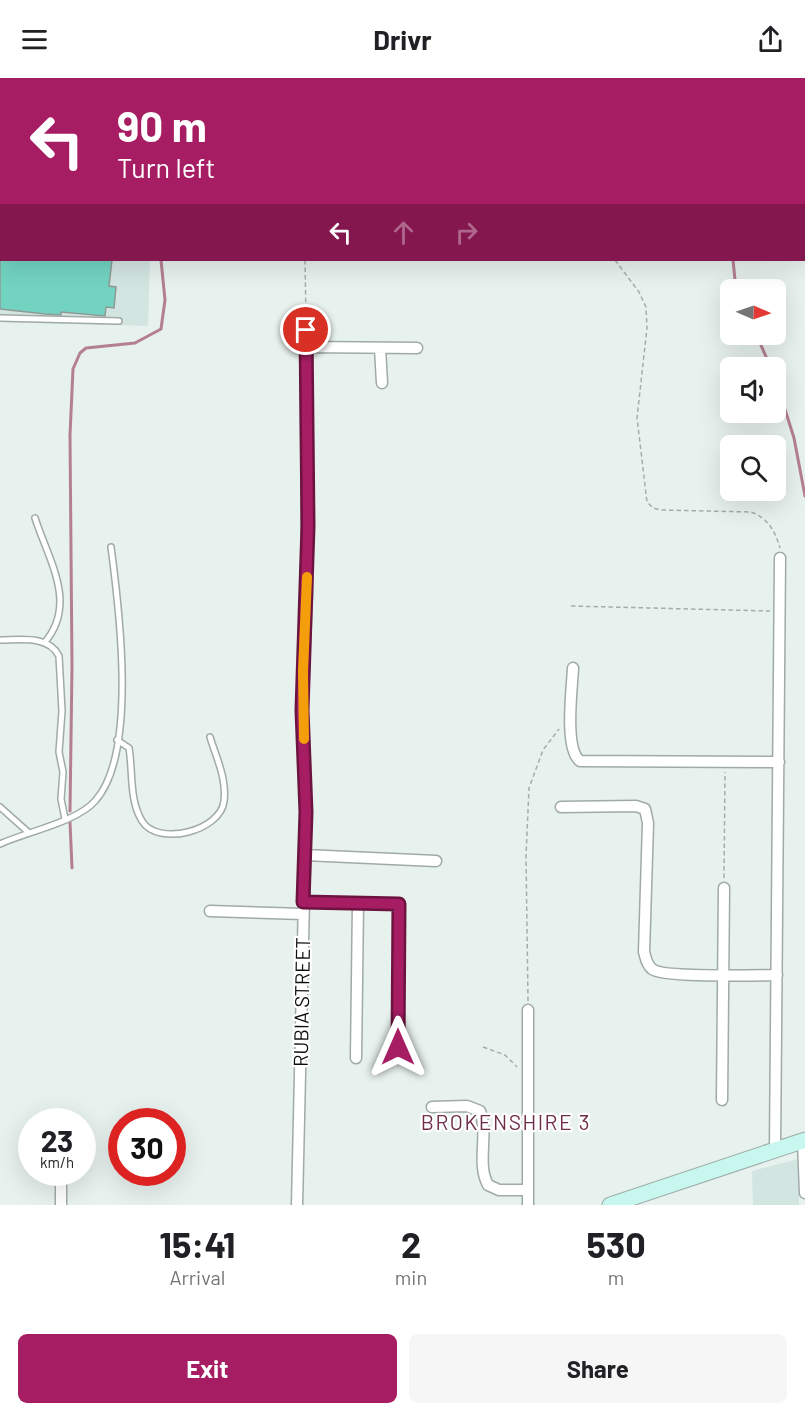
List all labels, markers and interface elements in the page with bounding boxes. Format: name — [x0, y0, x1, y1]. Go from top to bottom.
icon: menu — [18, 23, 51, 56]
text: Drivr — [373, 23, 432, 55]
icon: share — [754, 23, 787, 56]
text: 90 m — [117, 100, 207, 150]
icon: left — [18, 102, 96, 180]
text: Turn left — [117, 151, 215, 183]
icon: left — [324, 216, 357, 249]
icon: ahead — [387, 216, 420, 249]
icon: right — [450, 216, 483, 249]
north arrow — [720, 279, 786, 345]
map controls — [720, 279, 786, 501]
pin — [280, 304, 331, 355]
icon: arrive — [289, 313, 322, 346]
button: sound — [720, 357, 786, 423]
button: search — [720, 435, 786, 501]
street label: RUBIA STREET — [288, 937, 314, 1067]
position arrow — [366, 1015, 430, 1079]
speed limit sign: 30 — [108, 1108, 186, 1186]
district label: BROKENSHIRE 3 — [421, 1109, 591, 1134]
text: 23 — [41, 1122, 73, 1158]
text: km/h — [40, 1153, 74, 1171]
text: 15:41 — [159, 1222, 236, 1265]
text: 2 — [401, 1222, 421, 1265]
text: 530 — [586, 1222, 646, 1265]
text: Arrival — [169, 1265, 225, 1289]
text: min — [395, 1265, 427, 1289]
text: m — [608, 1265, 624, 1289]
button: Exit — [18, 1334, 397, 1403]
button: Share — [409, 1334, 787, 1403]

